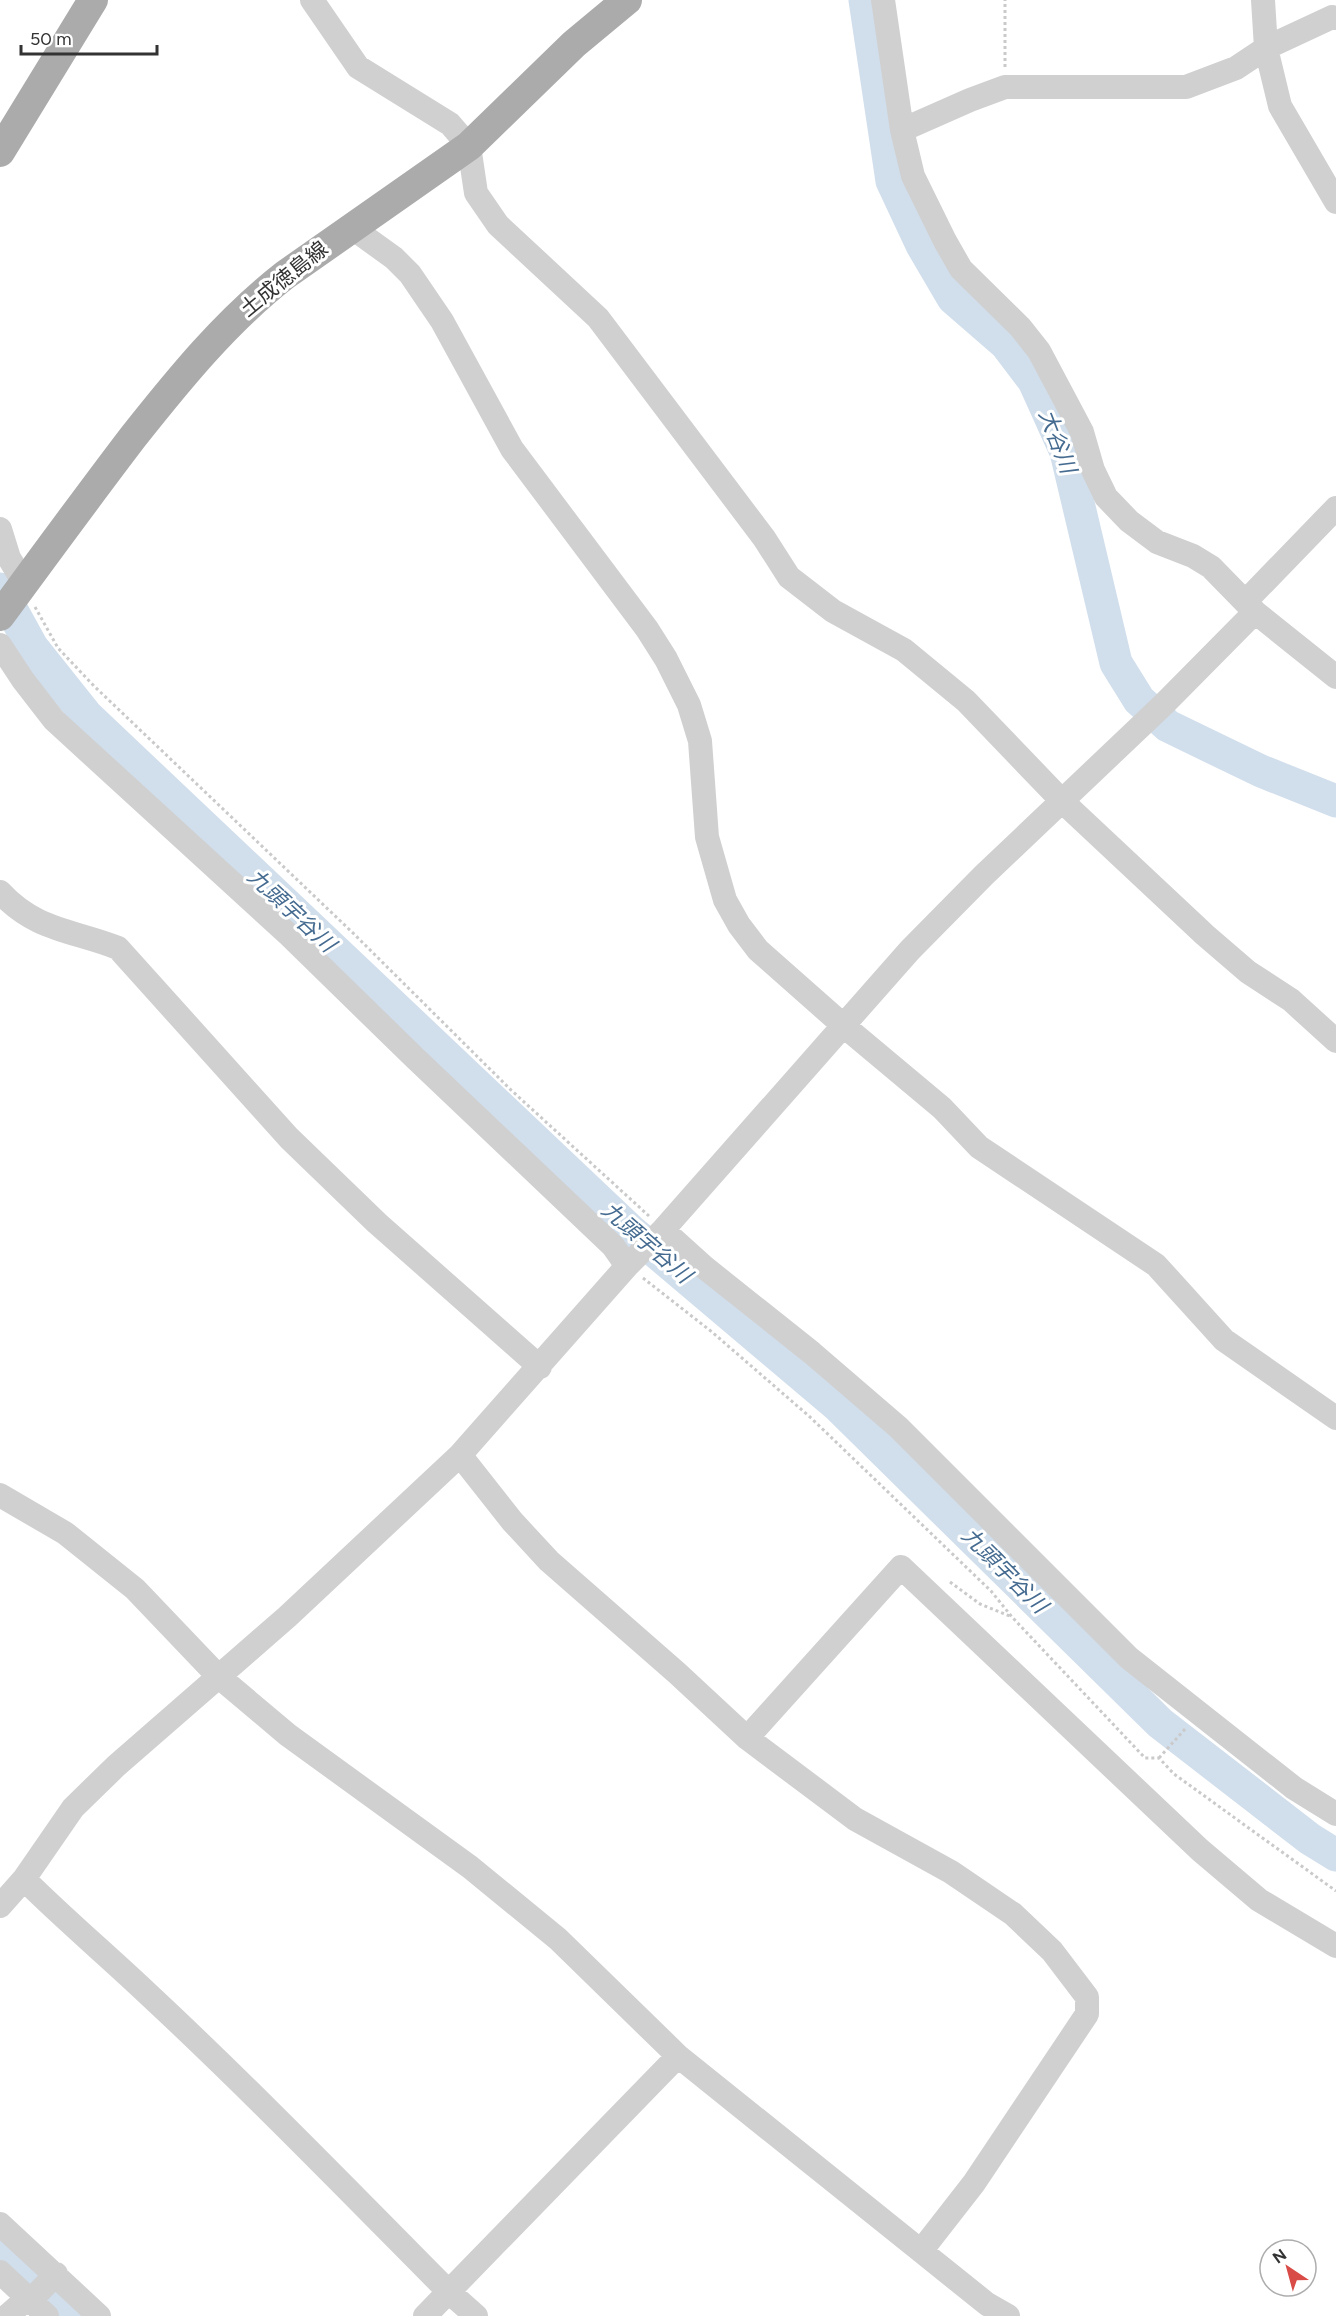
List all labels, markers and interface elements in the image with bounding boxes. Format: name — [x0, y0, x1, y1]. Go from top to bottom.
scale bar — [21, 18, 158, 56]
text: 50 m — [30, 28, 72, 50]
street label: 土成徳島線 — [235, 236, 332, 321]
water label: 大谷川 — [1033, 406, 1083, 479]
water label: 九頭宇谷川 — [242, 863, 343, 959]
water label: 九頭宇谷川 — [596, 1196, 699, 1290]
water label: 九頭宇谷川 — [956, 1522, 1054, 1620]
north arrow — [1258, 2238, 1318, 2298]
text: N — [1269, 2245, 1290, 2268]

